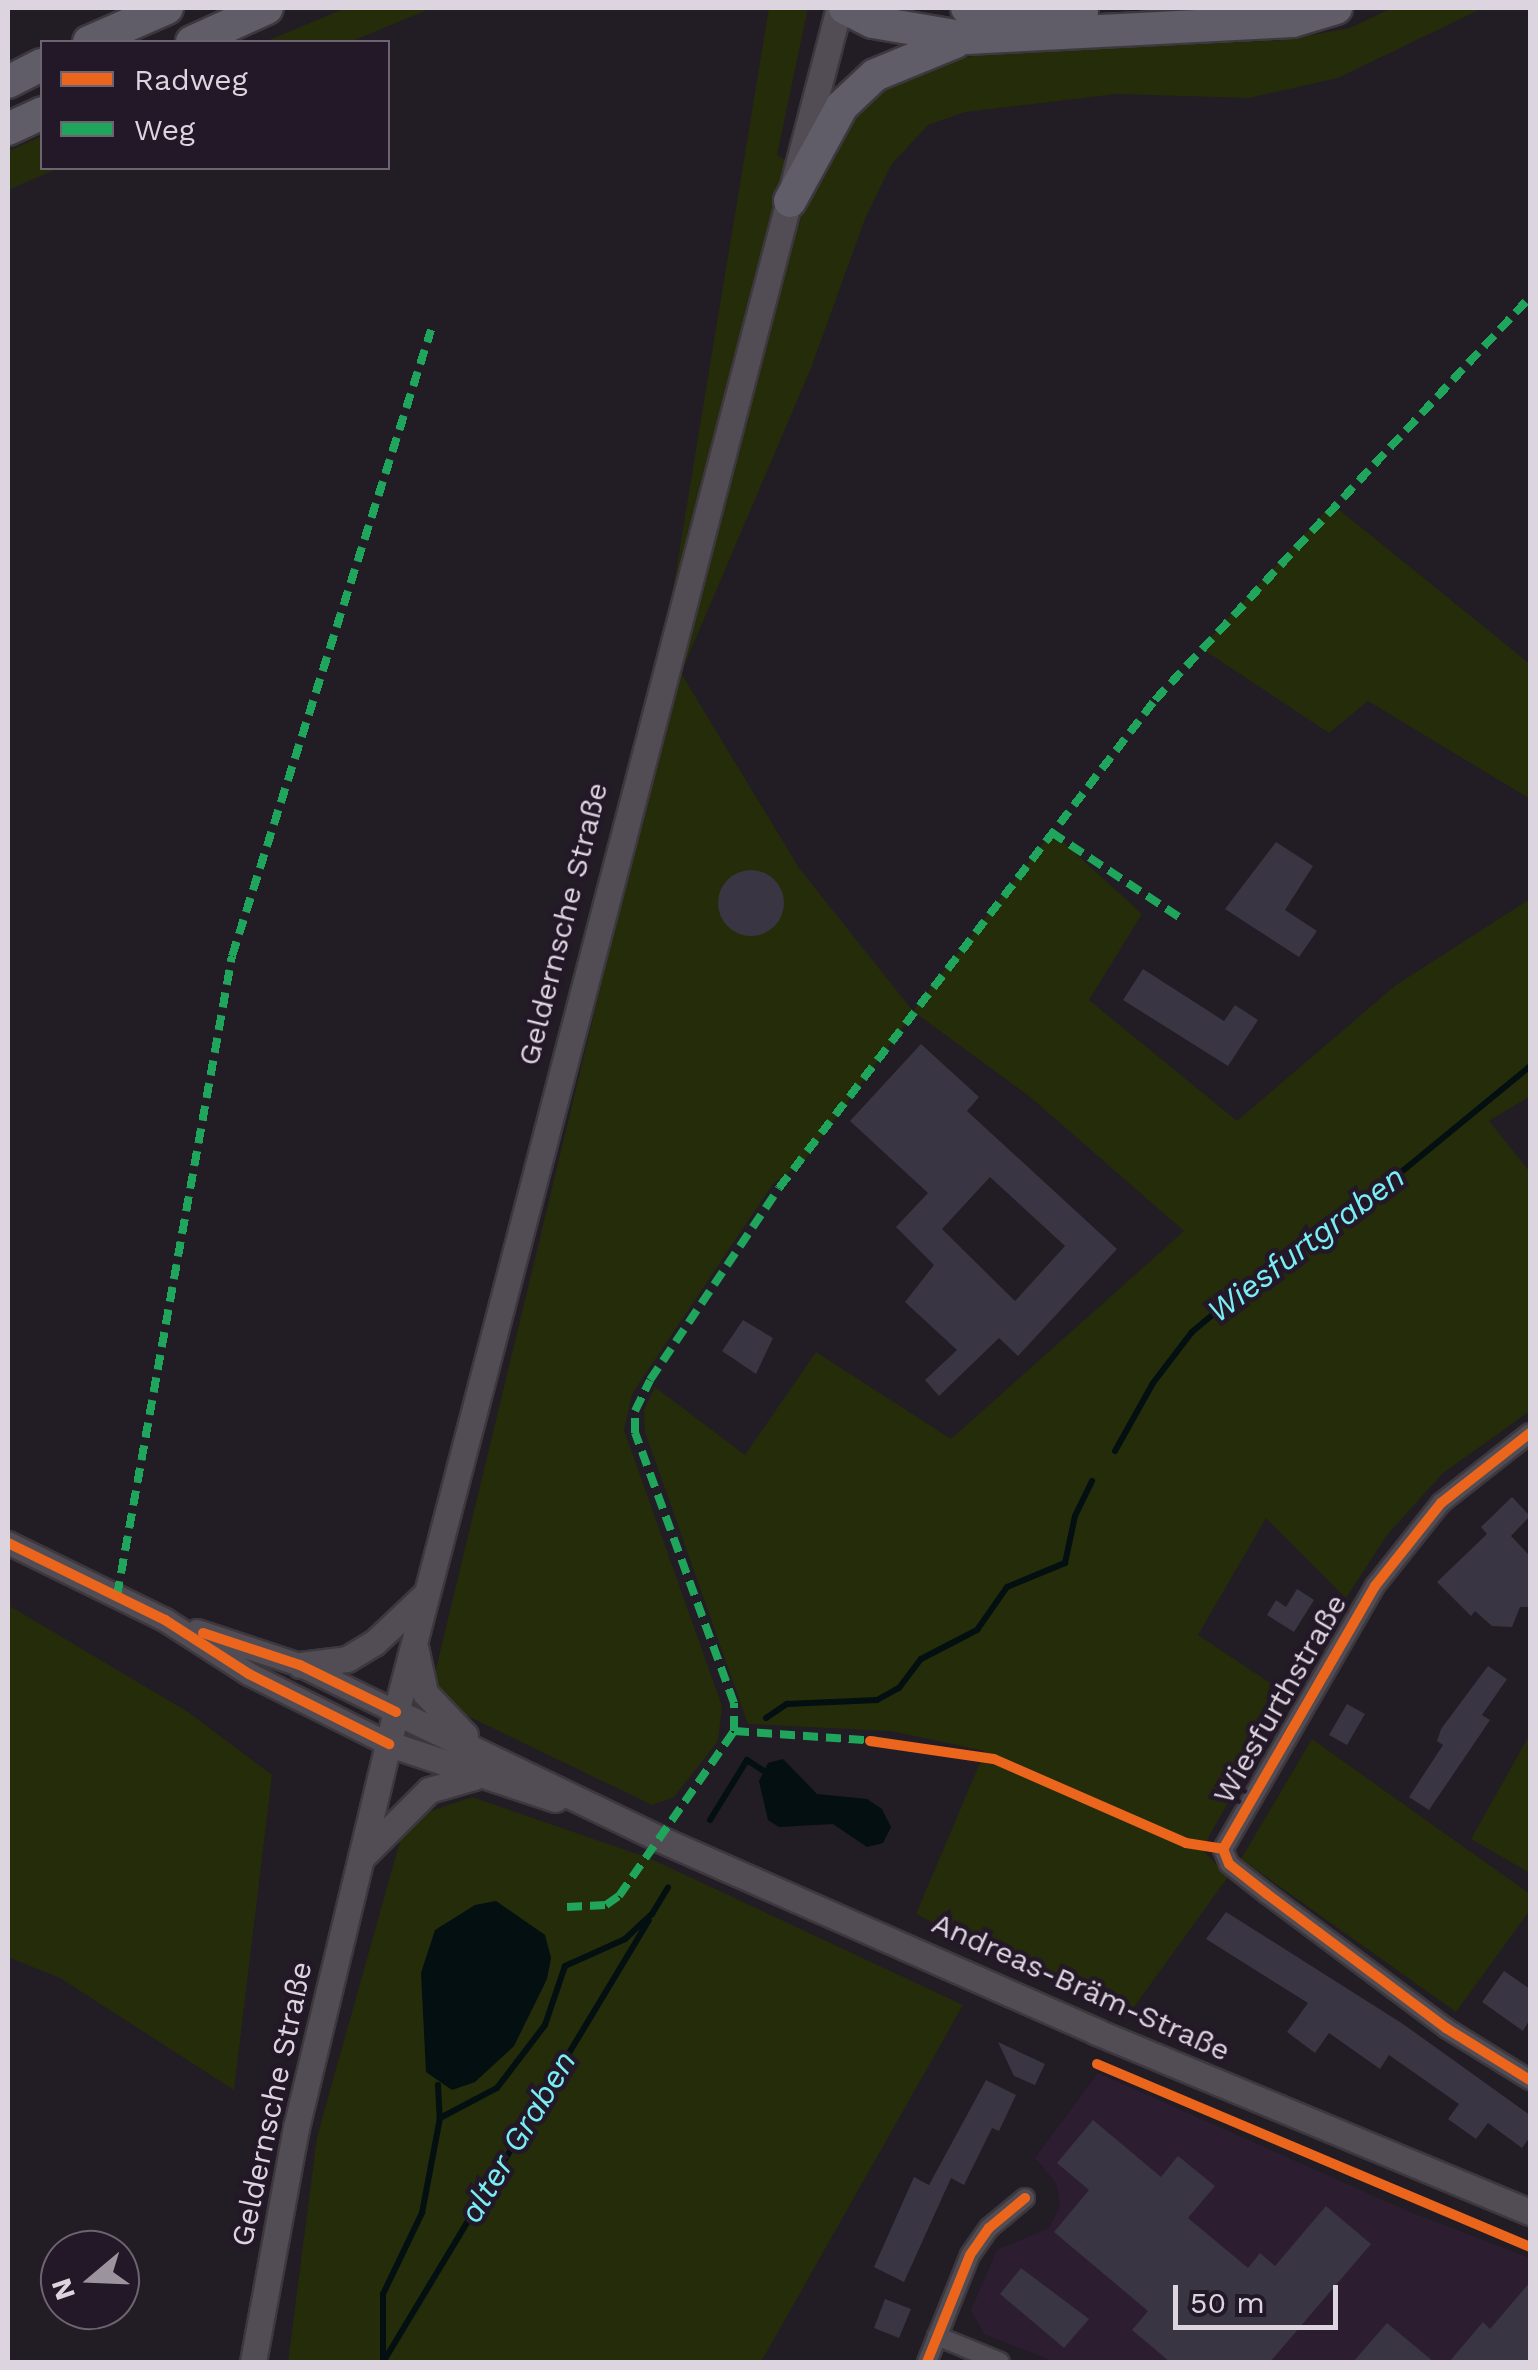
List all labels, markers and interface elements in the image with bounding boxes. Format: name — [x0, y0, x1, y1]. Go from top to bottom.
legend — [40, 40, 390, 170]
text: Radweg — [134, 62, 248, 97]
text: Weg — [134, 112, 195, 147]
street label: Geldernsche Straße — [510, 779, 616, 1069]
water label: Wiesfurtgraben — [1200, 1157, 1412, 1331]
street label: Wiesfurthstraße — [1205, 1588, 1355, 1810]
street label: Andreas-Bräm-Straße — [926, 1905, 1236, 2069]
street label: Geldernsche Straße — [224, 1958, 320, 2250]
water label: alter Graben — [451, 2044, 585, 2230]
north arrow — [40, 2230, 140, 2330]
scale bar — [1178, 2265, 1343, 2327]
text: N — [44, 2274, 82, 2304]
text: 50 m — [1190, 2285, 1265, 2320]

